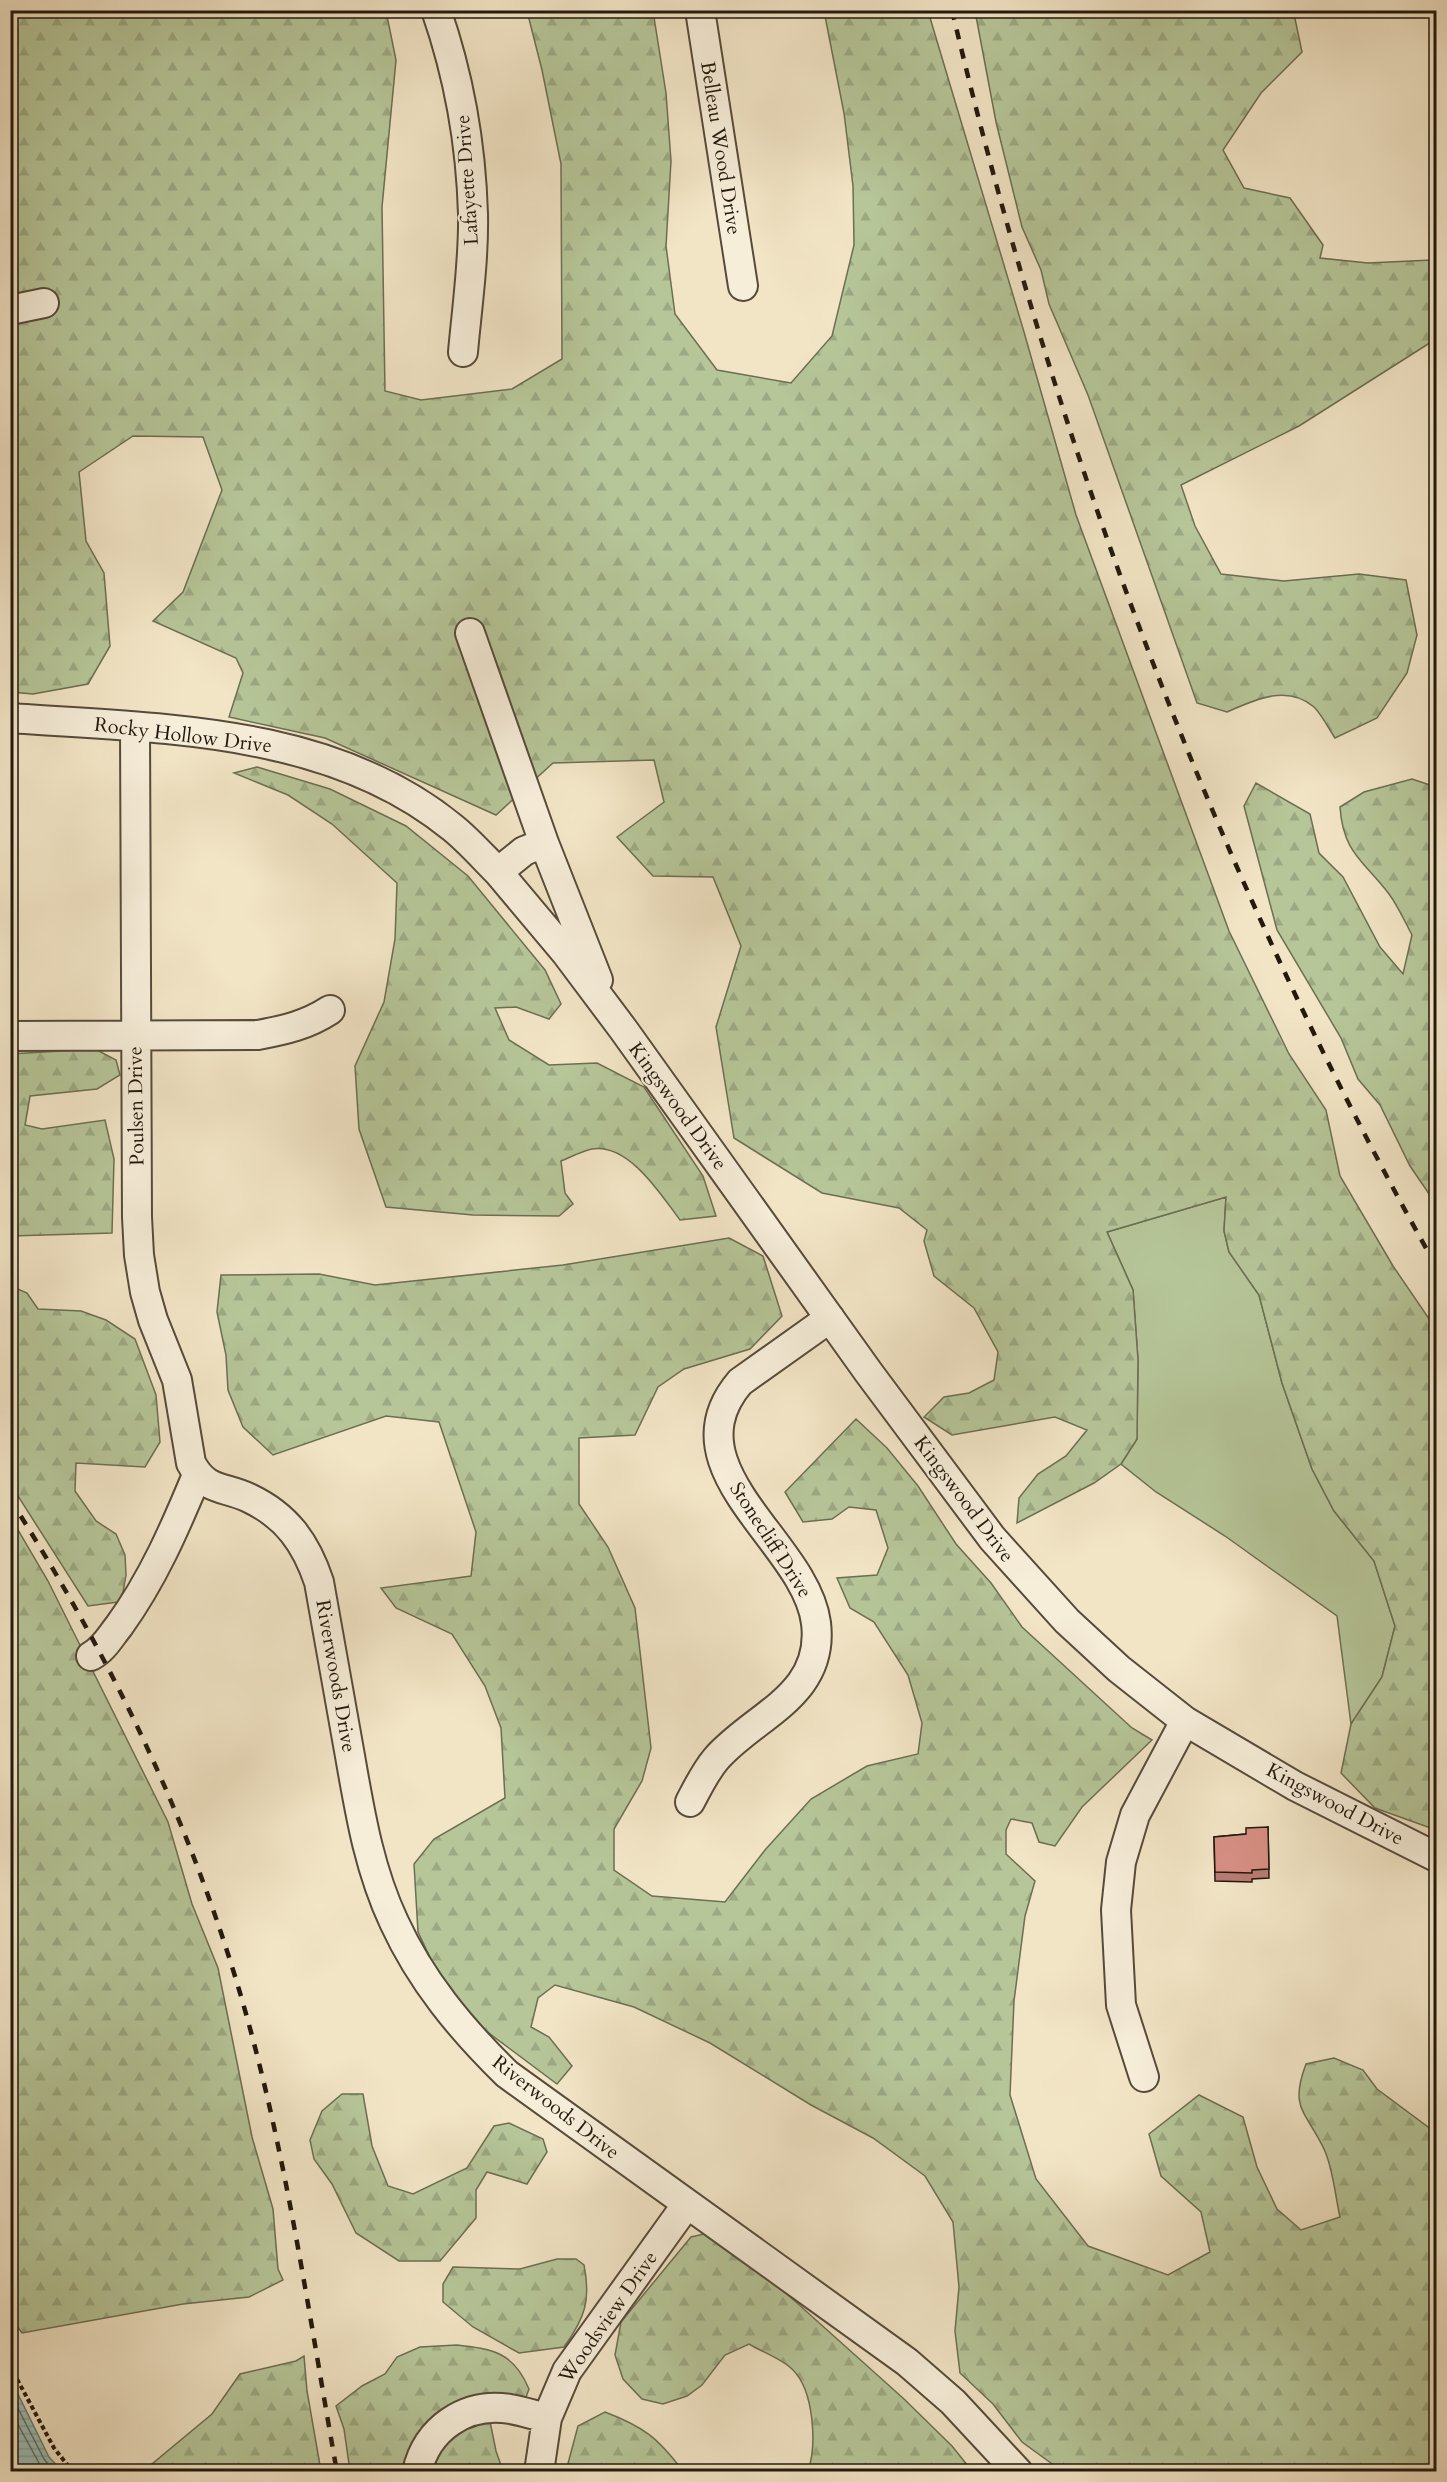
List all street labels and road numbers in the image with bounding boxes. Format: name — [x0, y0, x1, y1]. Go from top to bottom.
street label: Belleau Wood Drive — [694, 59, 748, 237]
street label: Lafayette Drive — [449, 114, 485, 246]
street label: Rocky Hollow Drive — [93, 711, 273, 759]
street label: Kingswood Drive — [622, 1037, 734, 1175]
street label: Poulsen Drive — [121, 1046, 151, 1166]
street label: Kingswood Drive — [908, 1430, 1020, 1568]
street label: Stonecliff Drive — [723, 1477, 819, 1603]
street label: Riverwoods Drive — [309, 1597, 363, 1755]
street label: Kingswood Drive — [1262, 1756, 1408, 1852]
street label: Riverwoods Drive — [487, 2049, 625, 2165]
street label: Woodsview Drive — [552, 2246, 664, 2389]

